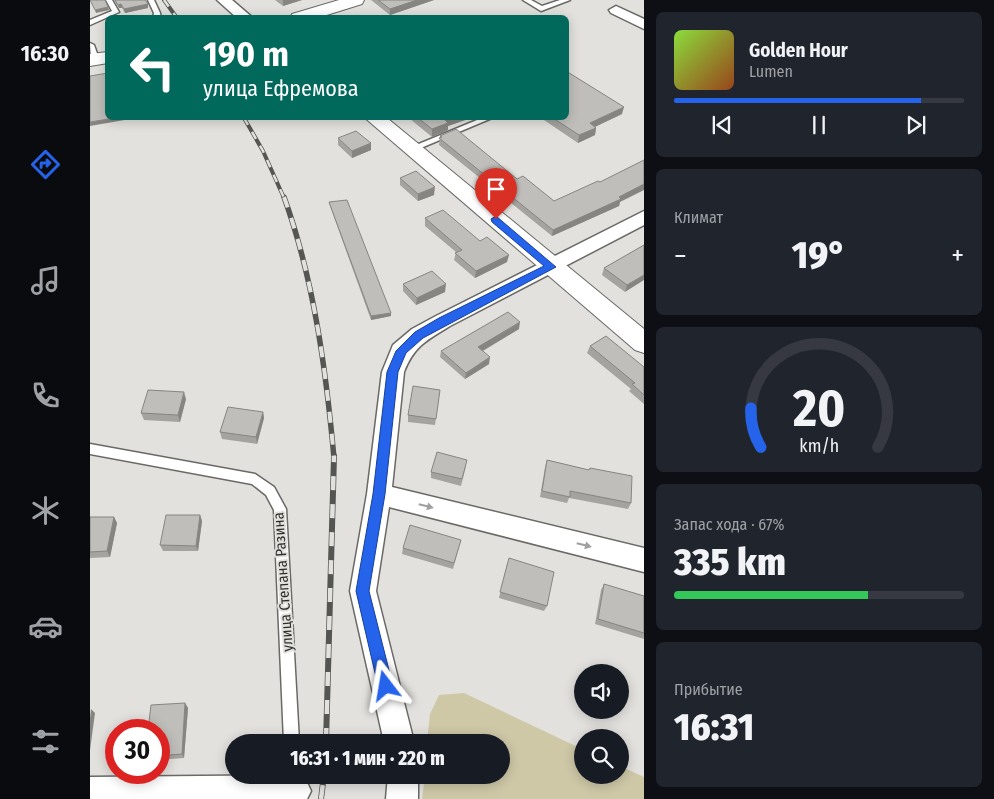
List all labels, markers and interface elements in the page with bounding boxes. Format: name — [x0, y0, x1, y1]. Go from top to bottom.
text: 190 m — [203, 33, 289, 75]
icon: left — [120, 35, 185, 100]
text: Golden Hour — [749, 39, 848, 62]
text: 16:30 — [21, 40, 69, 67]
text: Lumen — [749, 62, 793, 81]
text: улица Ефремова — [203, 75, 358, 102]
icon: previous — [708, 111, 736, 139]
icon: pause — [805, 111, 833, 139]
icon: next — [902, 111, 930, 139]
icon: directions — [28, 147, 63, 182]
pin — [475, 168, 517, 219]
icon: arrive — [482, 175, 510, 203]
text: Климат — [674, 208, 723, 227]
text: 19° — [792, 232, 846, 278]
text: − — [674, 239, 687, 272]
text: + — [951, 239, 964, 272]
icon: music — [28, 263, 63, 298]
text: 20 — [792, 377, 845, 440]
icon: phone — [28, 378, 63, 413]
text: km/h — [799, 435, 839, 457]
icon: climate — [28, 493, 63, 528]
one-way arrow — [419, 502, 434, 510]
street label: улица Степана Разина — [269, 512, 297, 652]
text: Запас хода · 67% — [674, 515, 785, 534]
text: 335 km — [674, 539, 786, 585]
one-way arrow — [577, 541, 592, 549]
icon: car — [28, 609, 63, 644]
position arrow — [359, 659, 411, 711]
map controls — [574, 664, 629, 784]
button: sound — [574, 664, 629, 719]
text: Прибытие — [674, 680, 743, 699]
text: 16:31 — [674, 704, 754, 750]
speed limit sign: 30 — [105, 719, 170, 784]
icon: filters — [28, 724, 63, 759]
button: search — [574, 729, 629, 784]
text: 16:31 · 1 мин · 220 m — [290, 747, 445, 770]

